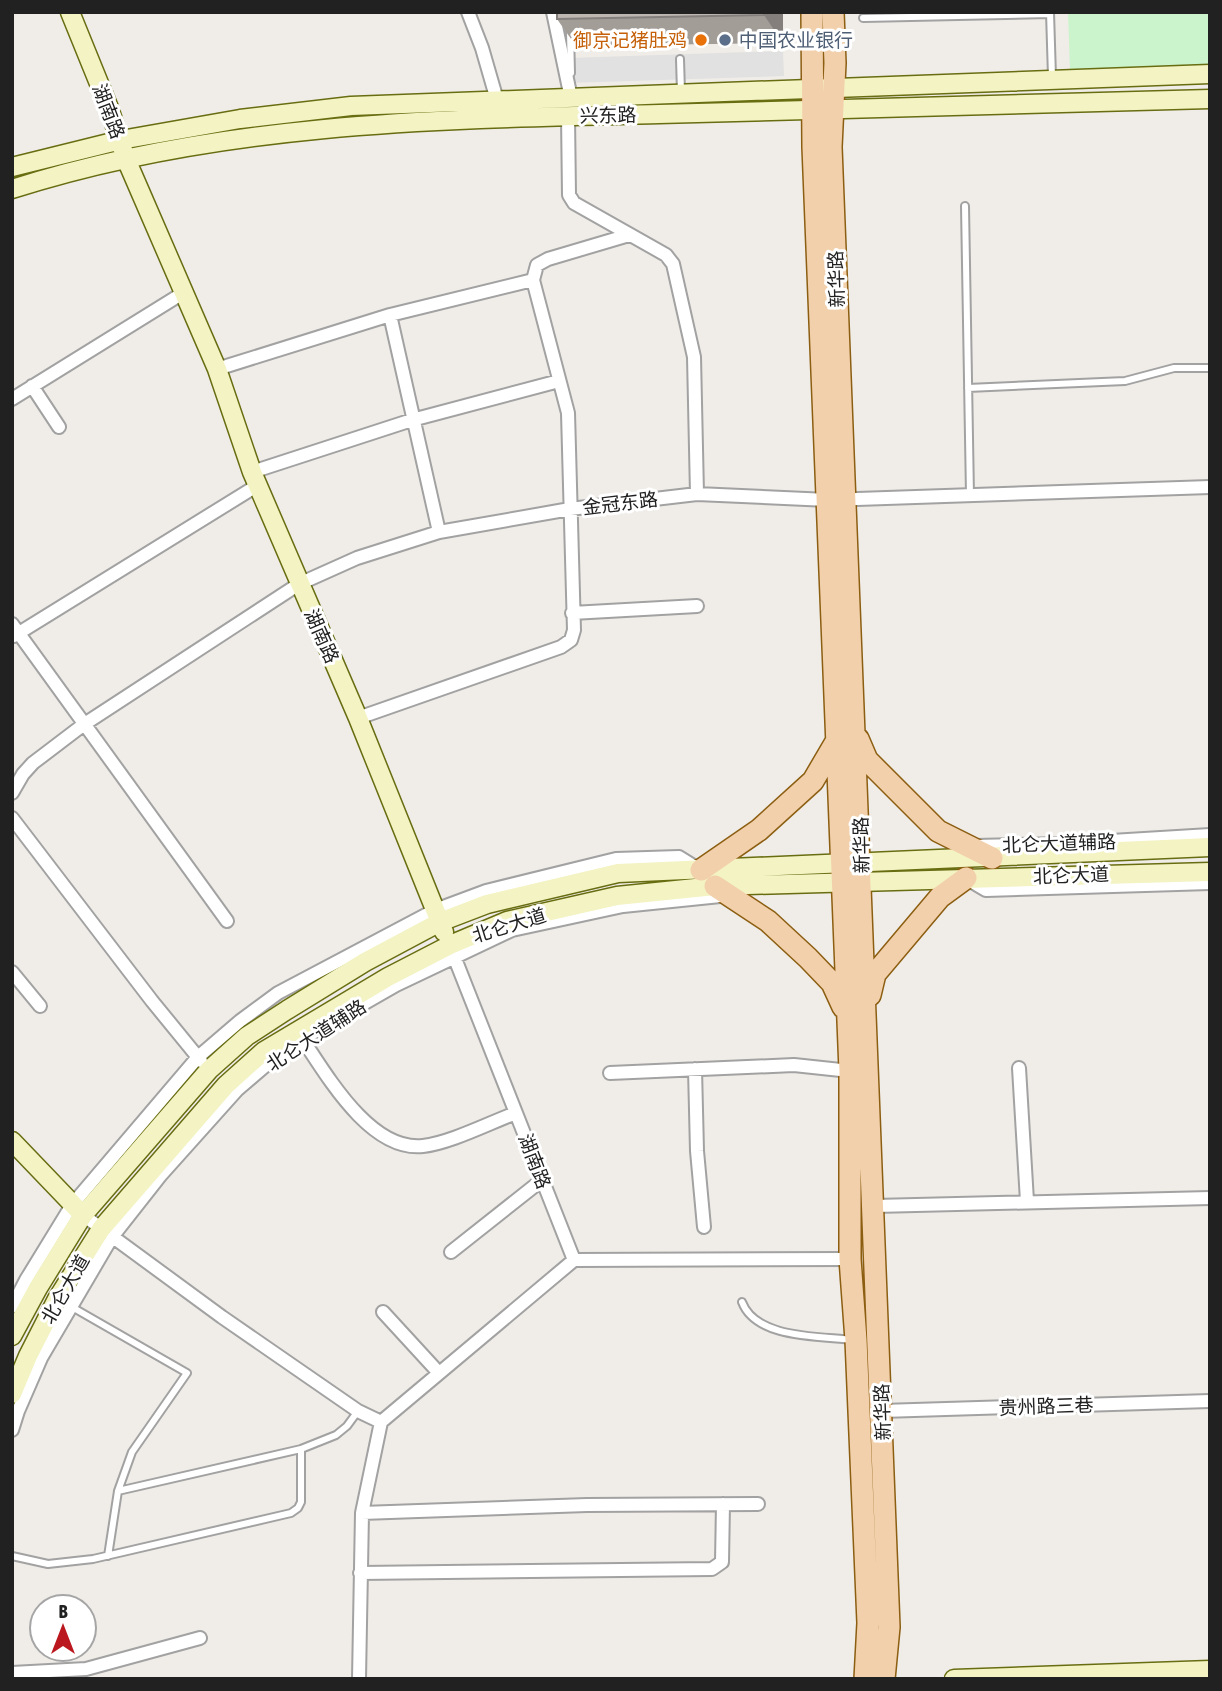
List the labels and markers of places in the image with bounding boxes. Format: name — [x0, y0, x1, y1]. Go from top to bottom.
place label: 御京记猪肚鸡 — [573, 29, 687, 51]
place label: 中国农业银行 — [739, 29, 853, 51]
marker: 御京记猪肚鸡 — [693, 32, 709, 48]
marker: 中国农业银行 — [717, 32, 733, 48]

